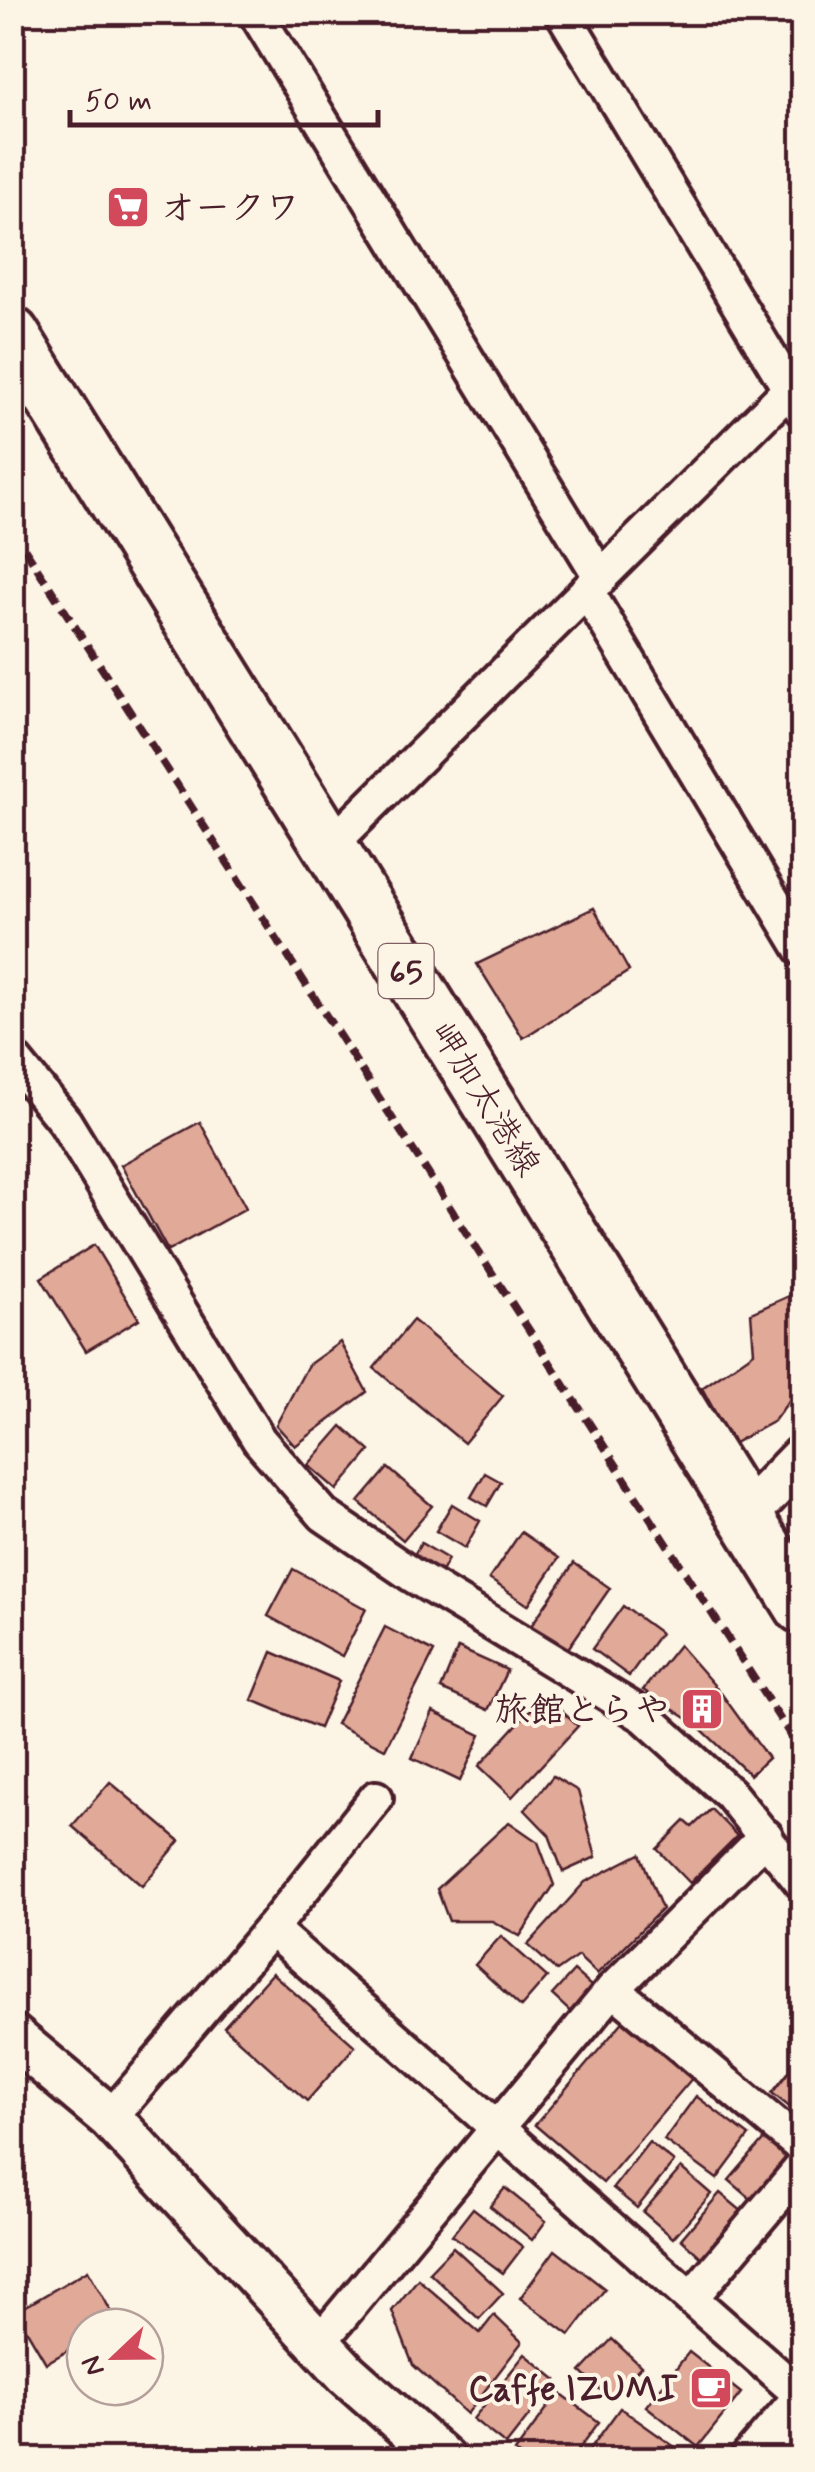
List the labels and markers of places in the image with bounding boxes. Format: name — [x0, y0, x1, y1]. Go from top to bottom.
supermarket icon: オークワ — [105, 184, 151, 230]
place label: オークワ — [160, 186, 300, 232]
building icon: 旅館とらや — [679, 1686, 725, 1732]
place label: 旅館とらや — [495, 1688, 670, 1734]
cafe icon: Caffe IZUMI — [688, 2365, 734, 2411]
place label: Caffe IZUMI — [468, 2367, 679, 2413]

